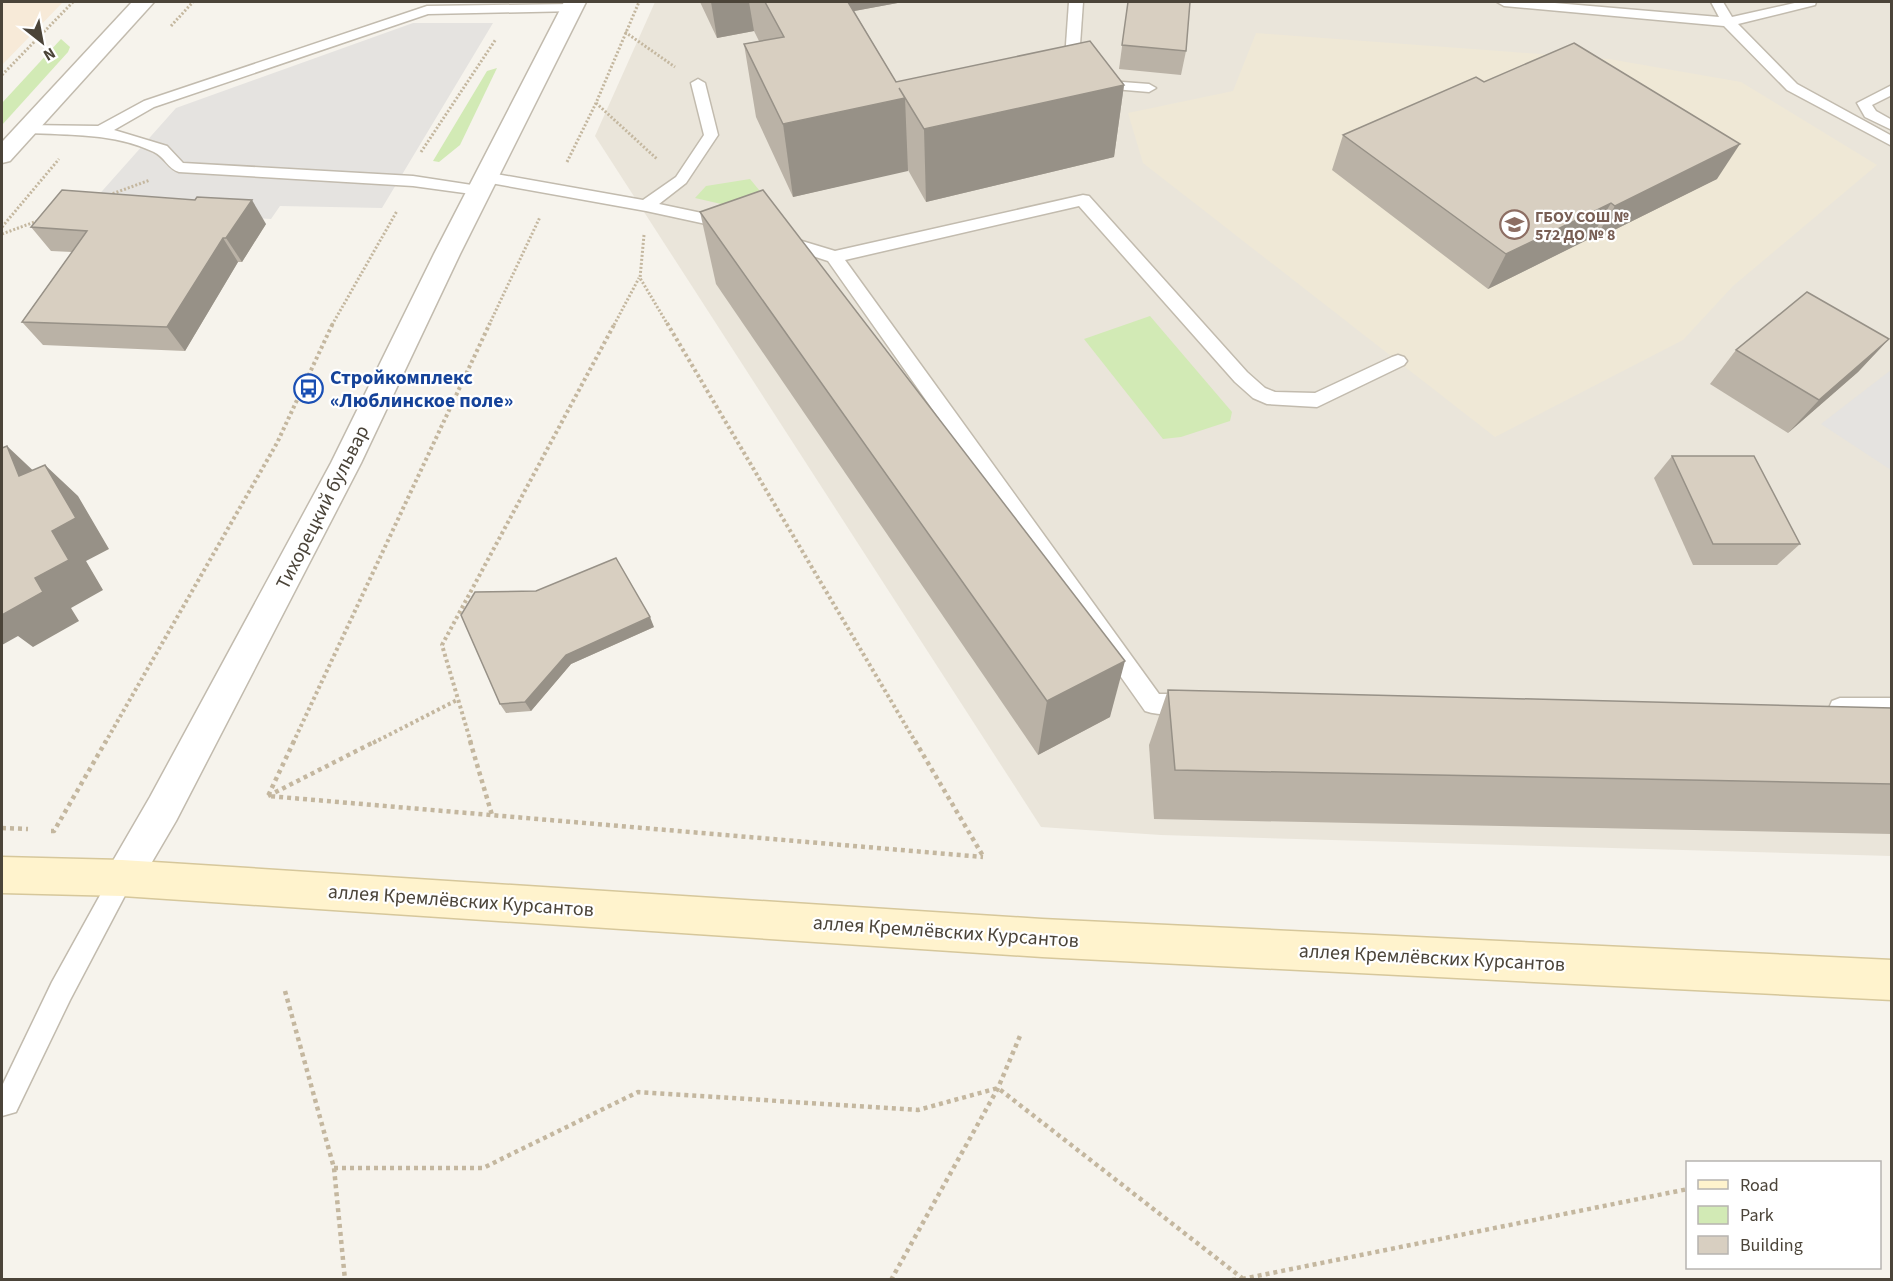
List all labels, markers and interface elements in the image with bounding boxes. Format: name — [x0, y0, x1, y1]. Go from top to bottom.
north arrow — [12, 12, 72, 72]
text: N — [39, 42, 59, 66]
place label: ГБОУ СОШ № 572 ДО № 8 — [1535, 206, 1629, 246]
school or university icon: ГБОУ СОШ № 572 ДО № 8 — [1498, 209, 1530, 241]
place label: Стройкомплекс «Люблинское поле» — [330, 364, 513, 415]
bus stop icon: Стройкомплекс «Люблинское поле» — [293, 372, 325, 404]
street label: Тихорецкий бульвар — [269, 421, 376, 594]
street label: аллея Кремлёвских Курсантов — [327, 878, 595, 924]
street label: аллея Кремлёвских Курсантов — [812, 909, 1080, 955]
street label: аллея Кремлёвских Курсантов — [1298, 937, 1566, 979]
legend — [1686, 1161, 1881, 1269]
text: Road — [1740, 1173, 1779, 1198]
text: Park — [1740, 1203, 1774, 1228]
text: Building — [1740, 1233, 1803, 1258]

